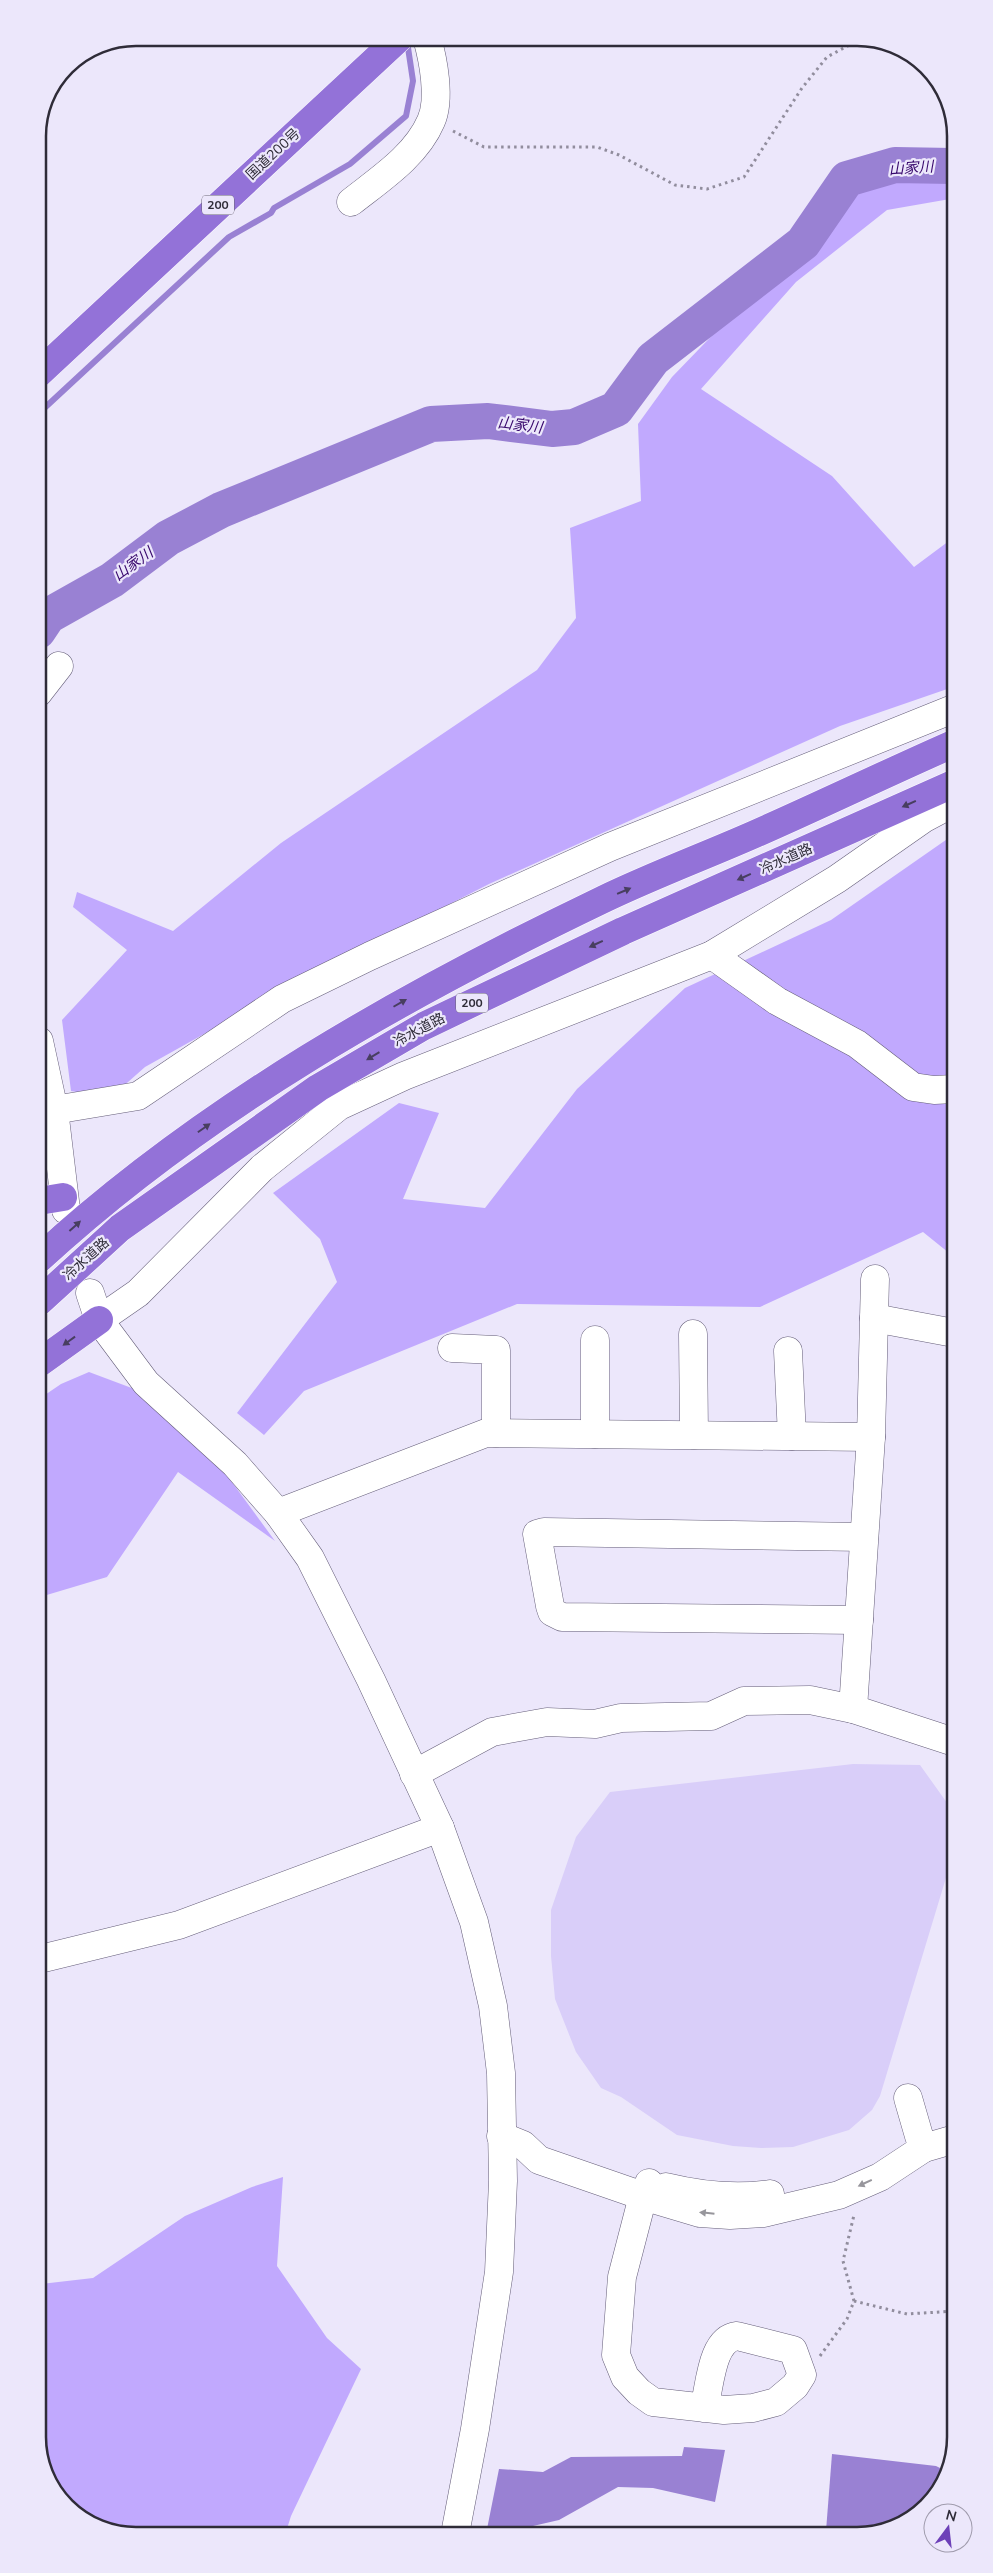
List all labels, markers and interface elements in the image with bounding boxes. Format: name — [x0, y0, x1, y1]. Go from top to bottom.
street label: 国道200号 — [242, 124, 304, 184]
water label: 山家川 — [888, 156, 936, 180]
road number: 200 — [202, 196, 234, 214]
water label: 山家川 — [496, 412, 546, 438]
water label: 山家川 — [109, 542, 159, 585]
one-way arrow — [902, 800, 916, 808]
street label: 冷水道路 — [757, 839, 815, 879]
one-way arrow — [737, 874, 751, 882]
one-way arrow — [617, 886, 631, 894]
one-way arrow — [589, 940, 603, 948]
road number: 200 — [456, 994, 488, 1012]
one-way arrow — [394, 998, 407, 1007]
street label: 冷水道路 — [390, 1008, 448, 1052]
one-way arrow — [365, 1052, 380, 1060]
one-way arrow — [198, 1123, 211, 1133]
one-way arrow — [69, 1220, 81, 1232]
street label: 冷水道路 — [59, 1233, 113, 1285]
one-way arrow — [63, 1336, 76, 1347]
one-way arrow — [858, 2180, 872, 2188]
one-way arrow — [699, 2209, 715, 2217]
north arrow — [923, 2503, 973, 2553]
text: N — [944, 2505, 959, 2526]

